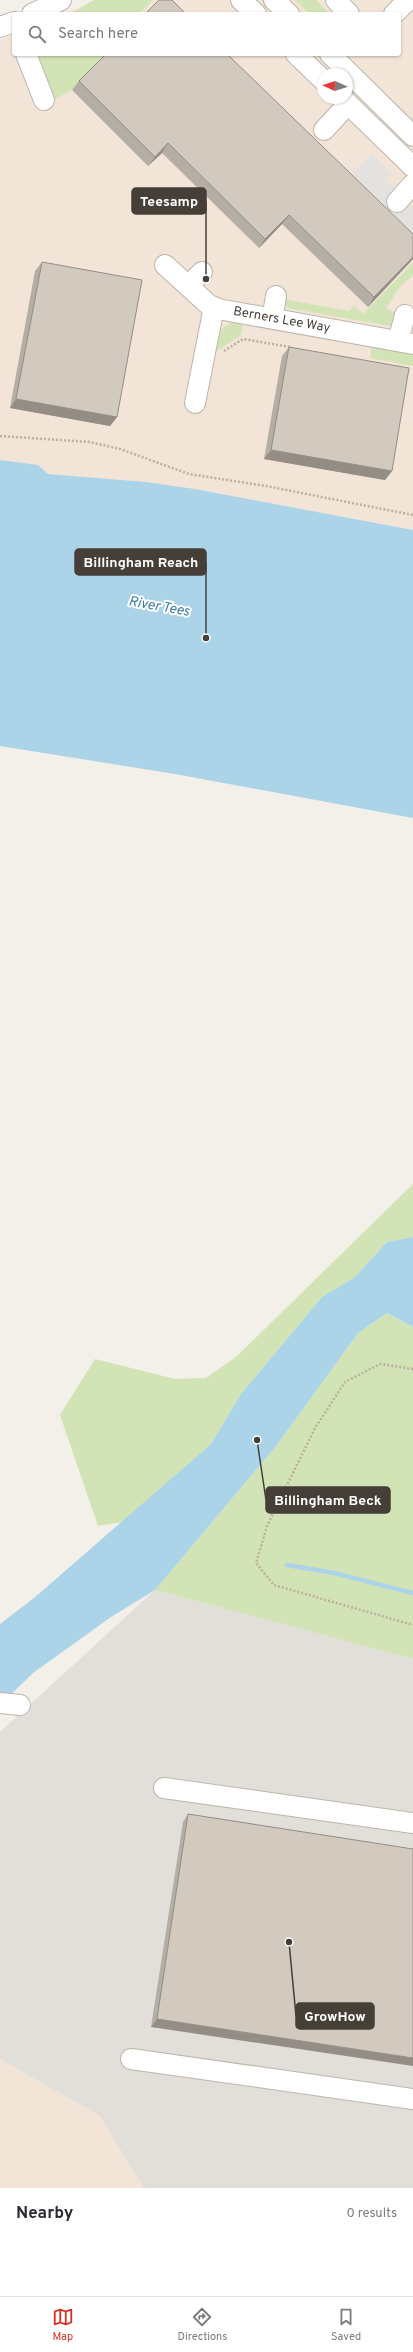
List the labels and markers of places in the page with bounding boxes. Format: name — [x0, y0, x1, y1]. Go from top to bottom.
callout: Teesamp — [132, 188, 206, 214]
callout: Billingham Reach — [75, 549, 206, 575]
callout: Billingham Beck — [266, 1487, 390, 1513]
callout: GrowHow — [296, 2003, 374, 2029]

